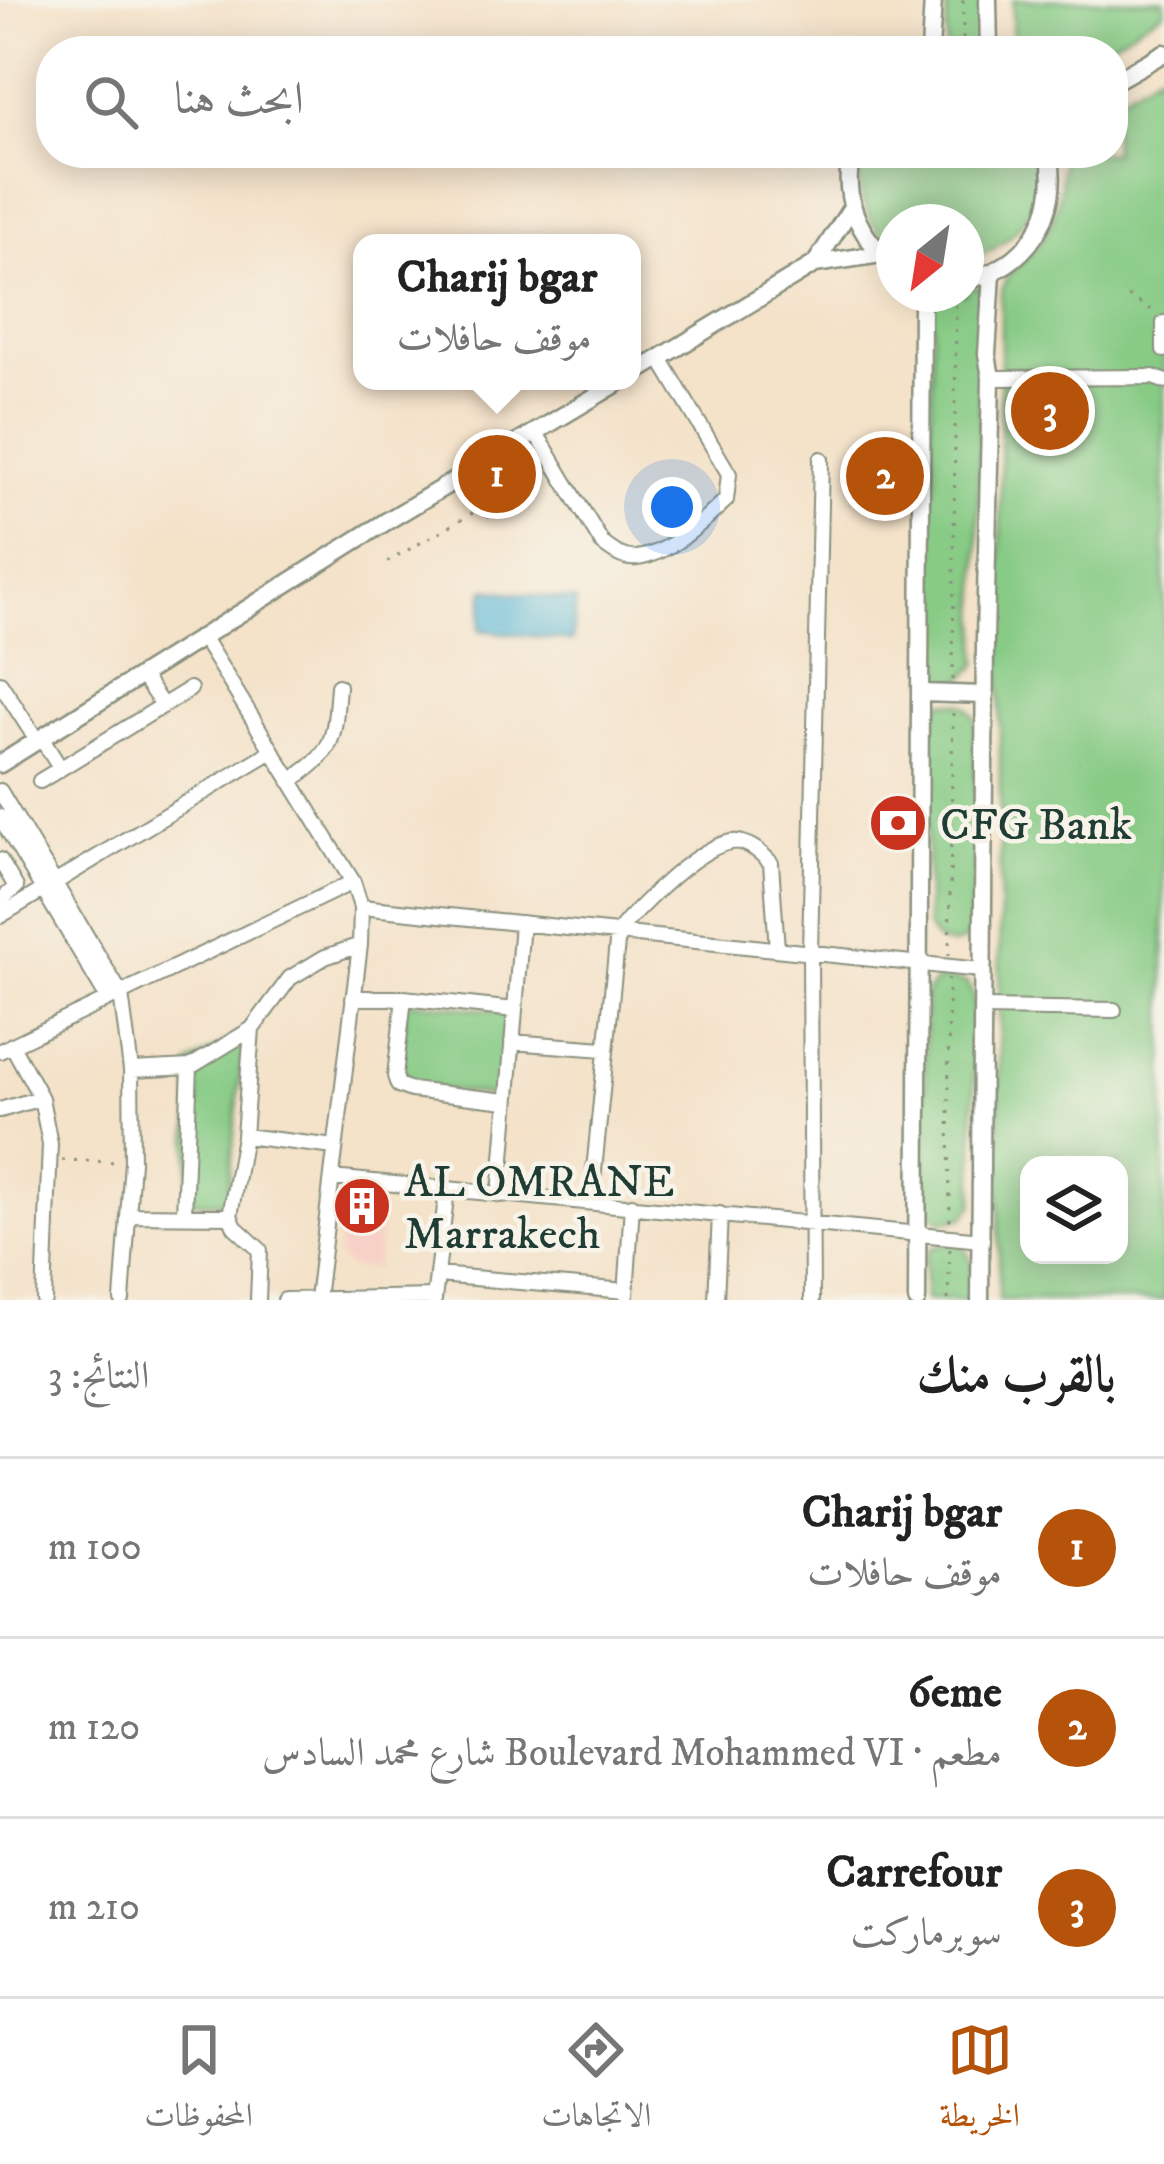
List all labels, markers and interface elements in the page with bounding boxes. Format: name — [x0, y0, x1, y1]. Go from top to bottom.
search box — [36, 36, 1128, 168]
icon: search — [78, 69, 144, 135]
text: ابحث هنا — [174, 72, 304, 128]
north arrow — [876, 204, 984, 312]
popup — [353, 234, 641, 390]
text: Charij bgar — [397, 250, 597, 306]
text: موقف حافلات — [397, 314, 592, 363]
pin: 3 — [1011, 366, 1089, 456]
pin: 1 — [458, 429, 536, 519]
pin: 2 — [846, 431, 924, 521]
your location — [642, 477, 702, 537]
bank icon: CFG Bank — [867, 792, 929, 854]
place label: CFG Bank — [940, 798, 1132, 854]
place label: AL OMRANE Marrakech — [404, 1155, 675, 1263]
map controls — [1020, 1156, 1128, 1264]
button: layers — [1020, 1156, 1128, 1264]
building icon: AL OMRANE Marrakech — [331, 1175, 393, 1237]
text: بالقرب منك — [917, 1344, 1116, 1408]
text: النتائج: 3 — [48, 1352, 150, 1401]
text: Charij bgar — [802, 1485, 1002, 1541]
text: 100 m — [48, 1523, 142, 1572]
text: 1 — [1070, 1523, 1084, 1572]
text: موقف حافلات — [807, 1549, 1002, 1598]
text: 6eme — [908, 1665, 1002, 1721]
text: 120 m — [48, 1703, 140, 1752]
text: 2 — [1067, 1703, 1087, 1752]
text: مطعم · Boulevard Mohammed VI شارع محمد السادس — [262, 1729, 1002, 1778]
text: Carrefour — [826, 1845, 1002, 1901]
text: 210 m — [48, 1883, 140, 1932]
text: 3 — [1070, 1883, 1084, 1932]
text: سوبرماركت — [851, 1909, 1002, 1958]
tab: المحفوظات — [144, 2017, 253, 2147]
tab: الاتجاهات — [541, 2017, 651, 2147]
tab: الخريطة — [940, 2017, 1020, 2147]

